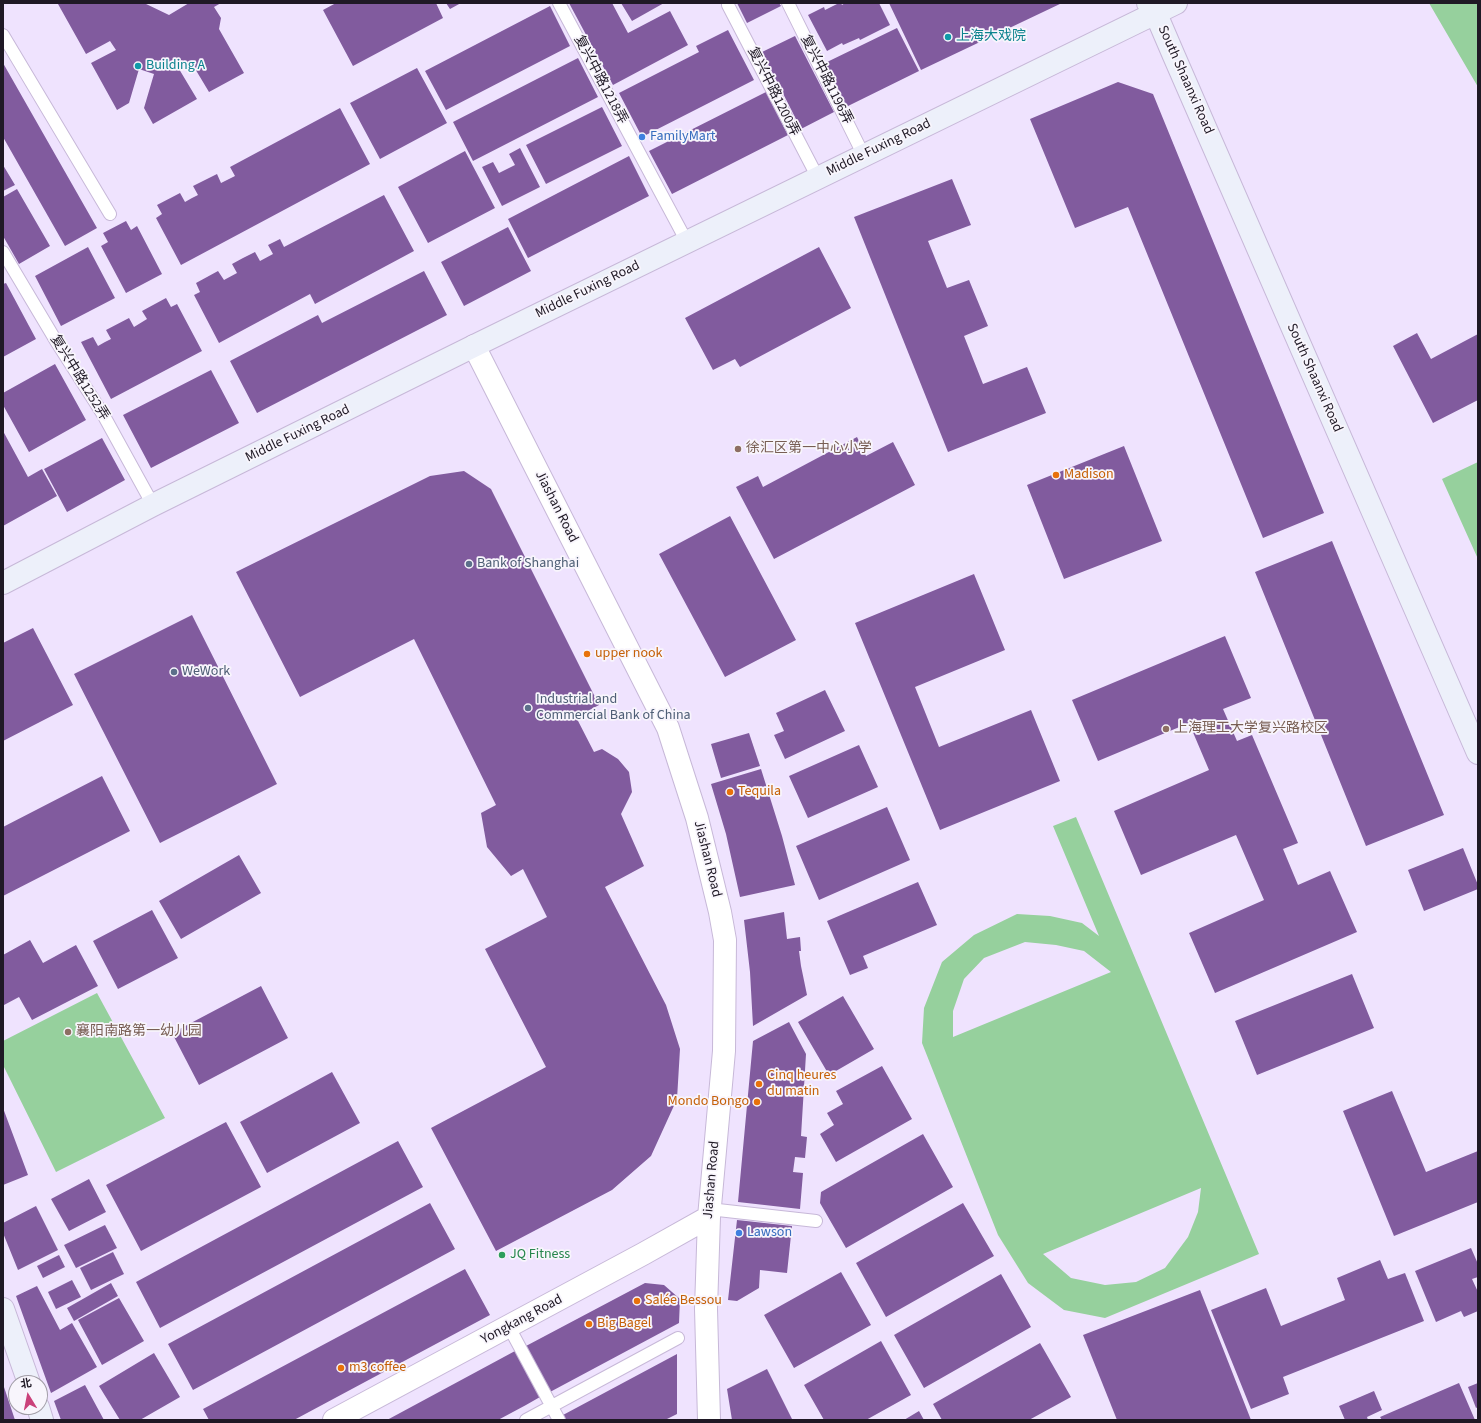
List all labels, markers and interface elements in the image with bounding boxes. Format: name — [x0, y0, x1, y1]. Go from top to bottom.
street label: South Shaanxi Road — [1153, 23, 1217, 137]
place label: 上海大戏院 — [956, 29, 1026, 45]
marker: 上海大戏院 — [943, 32, 953, 42]
street label: 复兴中路1218弄 — [570, 33, 630, 127]
street label: 复兴中路1196弄 — [796, 33, 856, 127]
street label: 复兴中路1200弄 — [743, 45, 803, 139]
place label: Building A — [146, 58, 205, 74]
marker: Building A — [133, 61, 143, 71]
street label: Middle Fuxing Road — [824, 115, 934, 181]
place label: FamilyMart — [650, 129, 715, 145]
marker: FamilyMart — [637, 132, 647, 142]
street label: Middle Fuxing Road — [533, 257, 643, 323]
street label: South Shaanxi Road — [1282, 321, 1346, 435]
street label: 复兴中路1252弄 — [46, 332, 112, 424]
street label: Middle Fuxing Road — [243, 401, 353, 467]
place label: 徐汇区第一中心小学 — [746, 441, 872, 457]
marker: 徐汇区第一中心小学 — [733, 444, 743, 454]
place label: Madison — [1064, 467, 1114, 483]
street label: Jiashan Road — [531, 468, 581, 546]
marker: Madison — [1051, 470, 1061, 480]
place label: Bank of Shanghai — [477, 556, 579, 572]
marker: Bank of Shanghai — [464, 559, 474, 569]
place label: upper nook — [595, 646, 663, 662]
marker: upper nook — [582, 649, 592, 659]
place label: WeWork — [182, 664, 230, 680]
marker: WeWork — [169, 667, 179, 677]
place label: Industrial and Commercial Bank of China — [536, 692, 691, 724]
marker: Industrial and Commercial Bank of China — [523, 703, 533, 713]
place label: 上海理工大学复兴路校区 — [1174, 721, 1328, 737]
marker: 上海理工大学复兴路校区 — [1161, 724, 1171, 734]
place label: Tequila — [738, 784, 781, 800]
marker: Tequila — [725, 787, 735, 797]
street label: Jiashan Road — [689, 819, 725, 899]
place label: 襄阳南路第一幼儿园 — [76, 1024, 202, 1040]
marker: 襄阳南路第一幼儿园 — [63, 1027, 73, 1037]
place label: Cinq heures du matin — [767, 1068, 836, 1100]
marker: Cinq heures du matin — [754, 1079, 764, 1089]
place label: Mondo Bongo — [667, 1094, 749, 1110]
marker: Mondo Bongo — [752, 1097, 762, 1107]
street label: Jiashan Road — [700, 1140, 724, 1220]
place label: Lawson — [747, 1225, 792, 1241]
marker: Lawson — [734, 1228, 744, 1238]
place label: JQ Fitness — [510, 1247, 570, 1263]
marker: JQ Fitness — [497, 1250, 507, 1260]
street label: Yongkang Road — [478, 1292, 566, 1348]
place label: Salée Bessou — [645, 1293, 722, 1309]
marker: Salée Bessou — [632, 1296, 642, 1306]
place label: Big Bagel — [597, 1316, 651, 1332]
marker: Big Bagel — [584, 1319, 594, 1329]
place label: m3 сoffee — [349, 1360, 406, 1376]
marker: m3 сoffee — [336, 1363, 346, 1373]
north arrow — [8, 1375, 48, 1415]
text: 北 — [19, 1375, 33, 1392]

